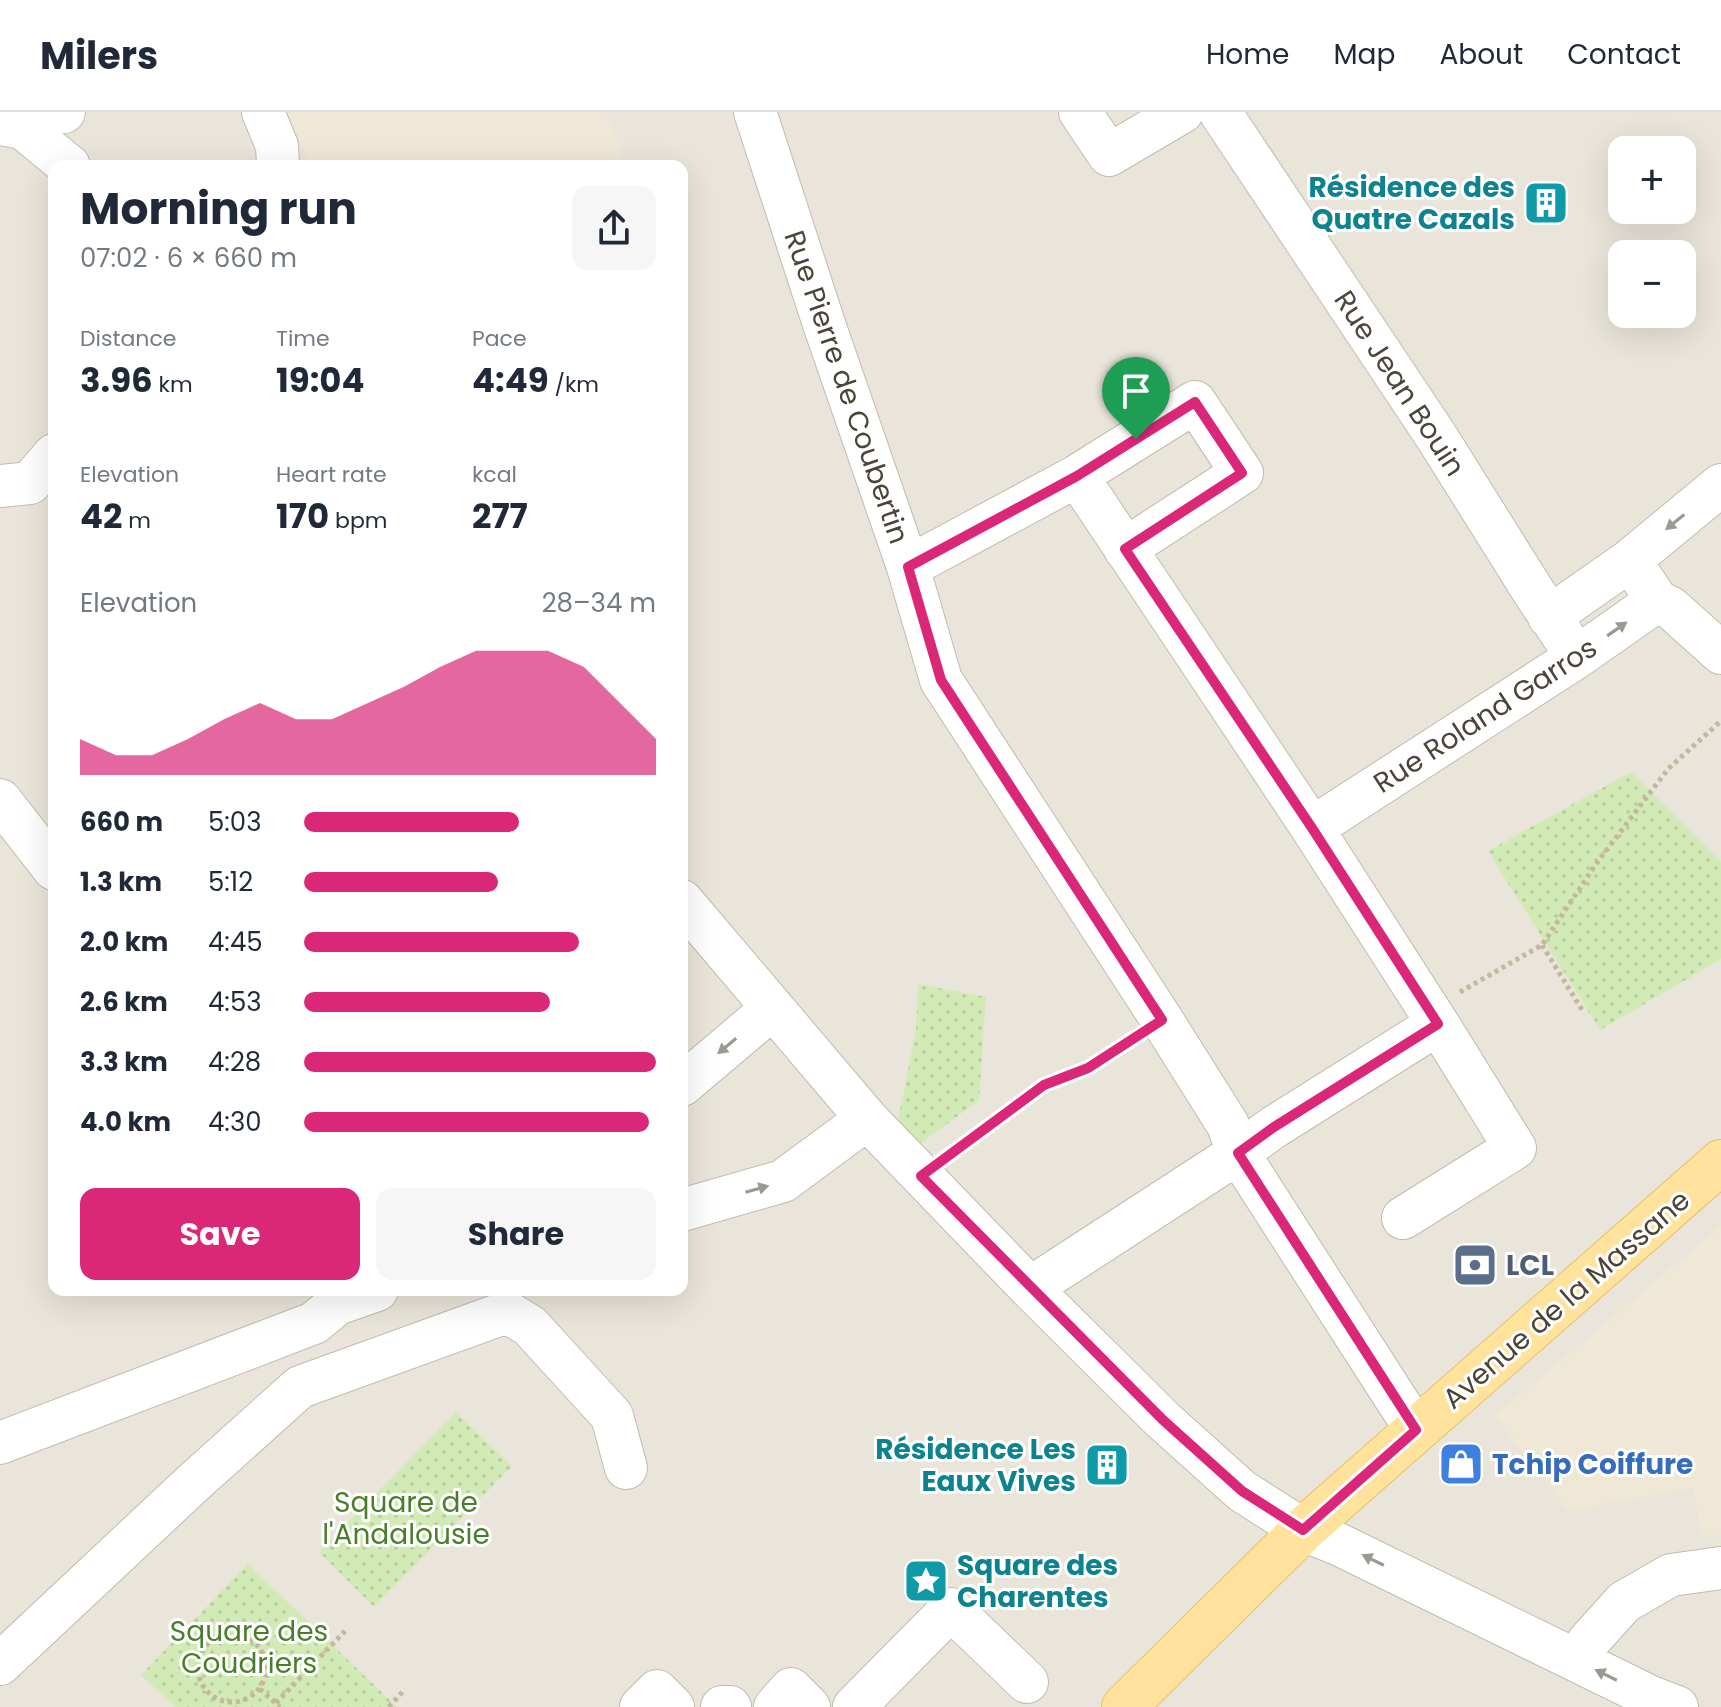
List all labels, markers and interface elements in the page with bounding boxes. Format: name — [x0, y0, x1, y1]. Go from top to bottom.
text: Milers — [40, 29, 158, 82]
text: Home — [1206, 35, 1289, 74]
text: Map — [1333, 35, 1395, 74]
text: About — [1439, 35, 1523, 74]
text: Contact — [1567, 35, 1681, 74]
map controls — [1608, 136, 1696, 328]
button: + — [1608, 136, 1696, 224]
place label: Résidence des Quatre Cazals — [1308, 168, 1515, 239]
text: Morning run — [80, 178, 357, 239]
building icon: Résidence des Quatre Cazals — [1522, 179, 1570, 227]
button: share — [572, 186, 656, 270]
street label: Rue Pierre de Coubertin — [775, 225, 919, 549]
text: 07:02 · 6 × 660 m — [80, 240, 297, 276]
button: − — [1608, 240, 1696, 328]
street label: Rue Jean Bouin — [1325, 283, 1474, 484]
text: Distance — [80, 323, 176, 354]
text: Time — [276, 323, 330, 354]
text: Pace — [472, 323, 527, 354]
text: 3.96 — [80, 356, 153, 404]
text: 19:04 — [276, 356, 365, 404]
text: 4:49 — [472, 356, 549, 404]
pin — [1102, 357, 1170, 439]
text: km — [153, 369, 193, 400]
text: /km — [549, 369, 599, 400]
icon: arrive — [1114, 369, 1158, 413]
text: Elevation — [80, 459, 179, 490]
text: Heart rate — [276, 459, 387, 490]
text: kcal — [472, 459, 517, 490]
text: 42 — [80, 492, 122, 540]
text: 170 — [276, 492, 329, 540]
text: 277 — [472, 492, 528, 540]
text: m — [122, 505, 151, 536]
text: bpm — [329, 505, 387, 536]
one-way arrow — [1665, 514, 1685, 530]
text: Elevation — [80, 585, 197, 621]
text: 28–34 m — [542, 585, 656, 621]
one-way arrow — [1607, 622, 1628, 637]
street label: Rue Roland Garros — [1366, 629, 1605, 802]
text: 660 m — [80, 804, 163, 840]
text: 5:03 — [208, 804, 262, 840]
text: 1.3 km — [80, 864, 162, 900]
text: 5:12 — [208, 864, 253, 900]
text: 2.0 km — [80, 924, 168, 960]
text: 4:45 — [208, 924, 263, 960]
text: 2.6 km — [80, 984, 168, 1020]
text: 4:53 — [208, 984, 262, 1020]
one-way arrow — [718, 1037, 738, 1054]
text: 3.3 km — [80, 1044, 168, 1080]
text: 4:28 — [208, 1044, 261, 1080]
text: 4.0 km — [80, 1104, 171, 1140]
text: 4:30 — [208, 1104, 262, 1140]
street label: Avenue de la Massane — [1434, 1181, 1698, 1418]
one-way arrow — [745, 1182, 769, 1195]
button: Save — [80, 1188, 360, 1280]
button: Share — [376, 1188, 656, 1280]
bank icon: LCL — [1451, 1241, 1499, 1289]
place label: LCL — [1506, 1246, 1554, 1285]
place label: Résidence Les Eaux Vives — [875, 1430, 1076, 1501]
shop icon: Tchip Coiffure — [1437, 1440, 1485, 1488]
building icon: Résidence Les Eaux Vives — [1083, 1441, 1131, 1489]
place label: Tchip Coiffure — [1492, 1445, 1693, 1484]
park label: Square de l'Andalousie — [322, 1483, 490, 1554]
place label: Square des Charentes — [957, 1546, 1118, 1617]
one-way arrow — [1361, 1553, 1384, 1567]
place icon: Square des Charentes — [902, 1557, 950, 1605]
park label: Square des Coudriers — [170, 1612, 328, 1683]
one-way arrow — [1594, 1668, 1617, 1682]

